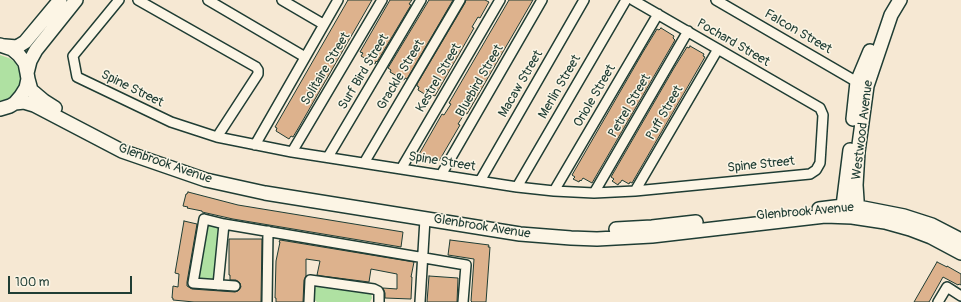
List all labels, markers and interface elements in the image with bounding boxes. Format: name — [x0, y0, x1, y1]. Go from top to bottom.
street label: Falcon Street — [762, 6, 834, 58]
street label: Pochard Street — [694, 16, 772, 70]
street label: Solitaire Street — [298, 30, 354, 108]
street label: Surf Bird Street — [335, 31, 393, 113]
street label: Grackle Street — [374, 37, 428, 113]
street label: Kestrel Street — [413, 41, 465, 115]
street label: Bluebird Street — [453, 42, 507, 120]
street label: Macaw Street — [496, 48, 546, 120]
street label: Merlin Street — [535, 52, 585, 122]
street label: Oriole Street — [571, 62, 619, 130]
street label: Spine Street — [98, 67, 166, 111]
street label: Petrel Street — [606, 71, 654, 141]
street label: Westwood Avenue — [849, 79, 877, 181]
street label: Puff Street — [643, 83, 687, 143]
street label: Glenbrook Avenue — [116, 141, 214, 187]
street label: Spine Street — [407, 149, 477, 175]
street label: Spine Street — [726, 154, 796, 176]
street label: Glenbrook Avenue — [755, 200, 855, 224]
street label: Glenbrook Avenue — [432, 212, 532, 242]
scale bar — [10, 268, 134, 294]
text: 100 m — [15, 275, 49, 290]

